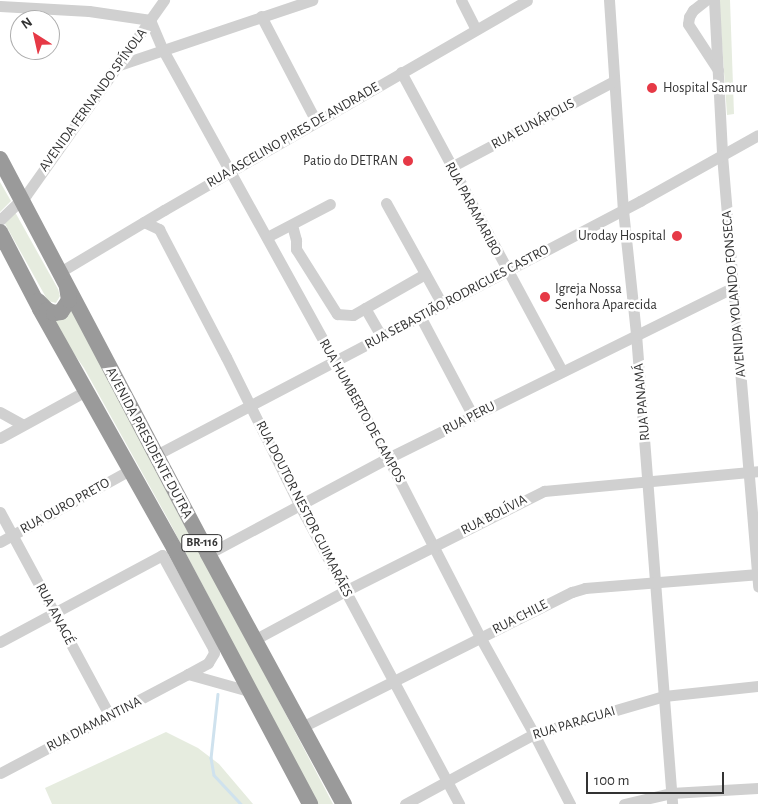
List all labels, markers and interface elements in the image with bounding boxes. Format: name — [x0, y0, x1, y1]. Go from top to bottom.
north arrow — [10, 10, 60, 60]
text: N — [19, 15, 35, 32]
street label: AVENIDA FERNANDO SPÍNOLA — [35, 25, 151, 175]
street label: RUA ASCELINO PIRES DE ANDRADE — [204, 79, 382, 191]
place label: Hospital Samur — [663, 80, 747, 96]
marker: Hospital Samur — [645, 81, 659, 95]
street label: RUA EUNÁPOLIS — [488, 95, 578, 153]
place label: Patio do DETRAN — [303, 153, 398, 169]
marker: Patio do DETRAN — [402, 155, 414, 167]
street label: RUA PARAMARIBO — [441, 159, 505, 259]
street label: AVENIDA YOLANDO FONSECA — [718, 210, 750, 378]
place label: Uroday Hospital — [578, 228, 666, 244]
marker: Uroday Hospital — [670, 229, 684, 243]
street label: RUA SEBASTIÃO RODRIGUES CASTRO — [362, 241, 552, 353]
place label: Igreja Nossa Senhora Aparecida — [555, 281, 657, 314]
marker: Igreja Nossa Senhora Aparecida — [539, 291, 551, 303]
street label: RUA HUMBERTO DE CAMPOS — [315, 336, 409, 486]
street label: RUA PANAMÁ — [630, 362, 654, 442]
street label: AVENIDA PRESIDENTE DUTRA — [102, 365, 196, 521]
street label: RUA PERU — [440, 398, 498, 438]
street label: RUA DOUTOR NESTOR GUIMARÃES — [252, 418, 356, 600]
street label: RUA OURO PRETO — [17, 474, 113, 538]
street label: RUA BOLÍVIA — [458, 491, 530, 539]
road number: BR-116 — [181, 534, 223, 552]
street label: RUA ANAGÉ — [32, 580, 78, 648]
street label: RUA CHILE — [490, 596, 550, 638]
street label: RUA DIAMANTINA — [44, 693, 144, 755]
street label: RUA PARAGUAI — [531, 702, 617, 744]
scale bar — [588, 762, 726, 794]
text: 100 m — [594, 773, 629, 788]

